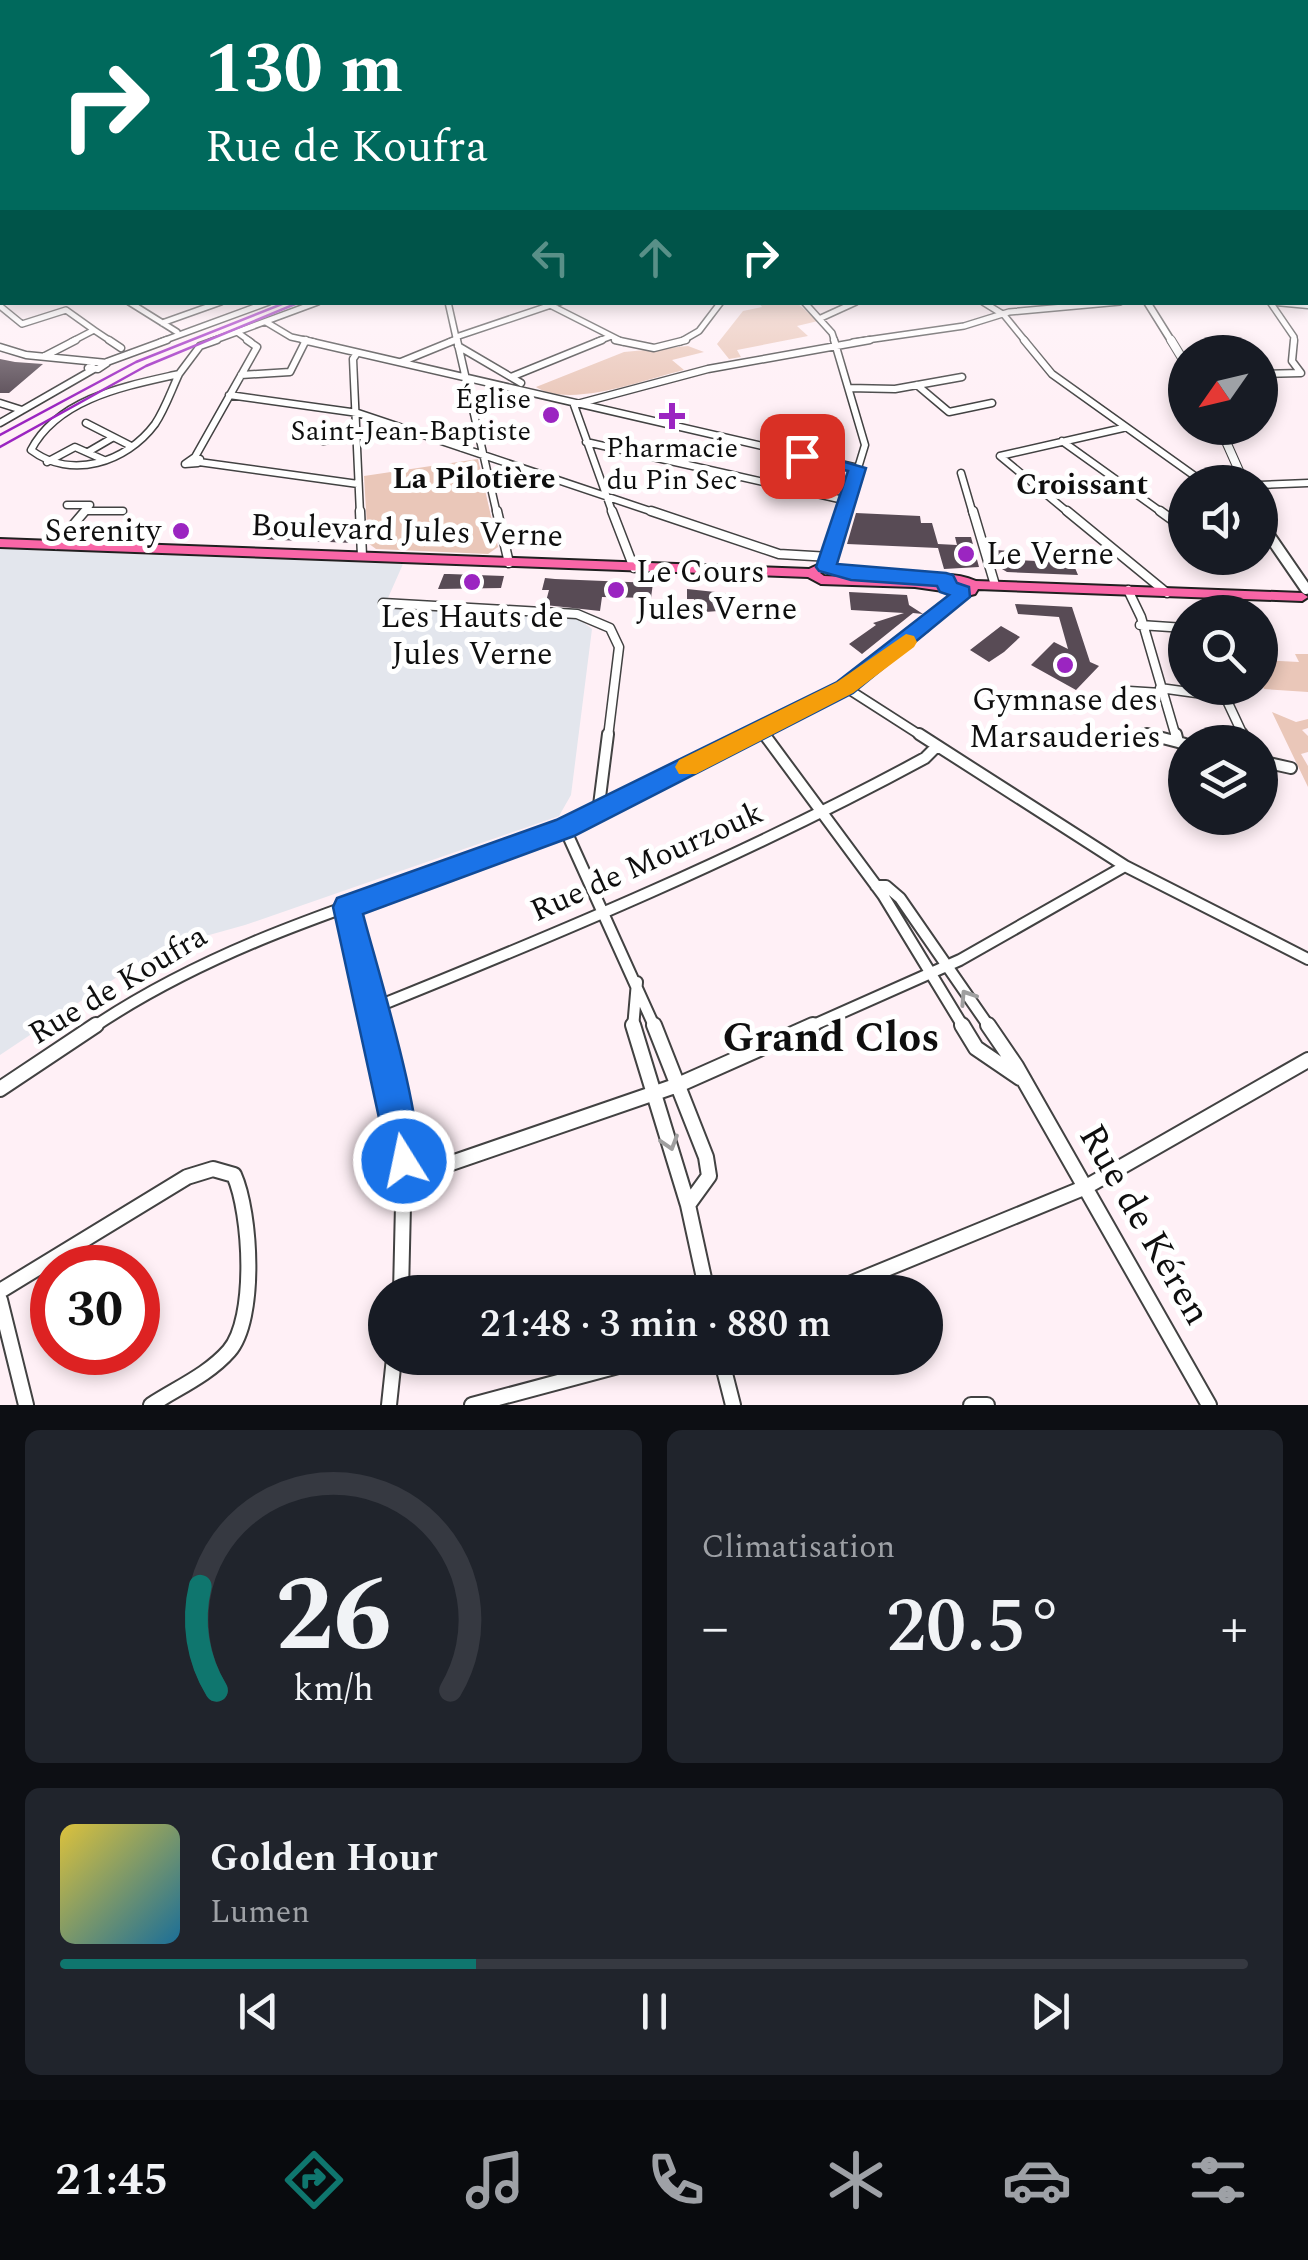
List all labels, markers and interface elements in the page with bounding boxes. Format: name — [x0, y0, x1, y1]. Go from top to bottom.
text: 130 m — [205, 17, 403, 123]
icon: right — [40, 40, 170, 170]
text: Rue de Koufra — [205, 113, 488, 182]
icon: left — [523, 230, 578, 285]
icon: ahead — [628, 230, 683, 285]
icon: right — [733, 230, 788, 285]
north arrow — [1168, 335, 1278, 445]
map controls — [1168, 335, 1278, 835]
place label: Église Saint-Jean-Baptiste — [290, 378, 531, 453]
marker: Église Saint-Jean-Baptiste — [540, 404, 562, 426]
marker: Pharmacie du Pin Sec — [661, 405, 683, 427]
pin — [760, 414, 845, 499]
place label: Pharmacie du Pin Sec — [606, 427, 738, 502]
icon: arrive — [775, 429, 830, 484]
district label: La Pilotière — [392, 456, 556, 502]
district label: Croissant — [1016, 462, 1148, 508]
button: sound — [1168, 465, 1278, 575]
street label: Boulevard Jules Verne — [250, 501, 564, 561]
place label: Serenity — [45, 507, 163, 556]
marker: Serenity — [170, 520, 192, 542]
place label: Le Verne — [986, 530, 1114, 579]
marker: Le Verne — [955, 543, 977, 565]
place label: Le Cours Jules Verne — [636, 548, 797, 634]
marker: Les Hauts de Jules Verne — [461, 571, 483, 593]
marker: Le Cours Jules Verne — [605, 579, 627, 601]
place label: Les Hauts de Jules Verne — [380, 593, 564, 679]
button: search — [1168, 595, 1278, 705]
marker: Gymnase des Marsauderies — [1054, 654, 1076, 676]
place label: Gymnase des Marsauderies — [969, 676, 1161, 762]
button: layers — [1168, 725, 1278, 835]
street label: Rue de Mourzouk — [522, 789, 772, 935]
street label: Rue de Koufra — [19, 912, 217, 1058]
one-way arrow — [961, 989, 979, 1008]
district label: Grand Clos — [722, 1007, 940, 1070]
position arrow — [352, 1109, 456, 1213]
street label: Rue de Kéren — [1063, 1113, 1225, 1337]
one-way arrow — [658, 1134, 679, 1151]
speed limit sign: 30 — [30, 1245, 160, 1375]
text: 21:48 · 3 min · 880 m — [480, 1296, 831, 1354]
text: Climatisation — [702, 1523, 895, 1572]
text: 26 — [275, 1538, 392, 1696]
text: 20.5° — [886, 1571, 1064, 1685]
text: − — [702, 1587, 729, 1670]
text: + — [1220, 1587, 1248, 1670]
text: km/h — [293, 1662, 373, 1717]
text: Golden Hour — [210, 1830, 437, 1888]
text: Lumen — [210, 1888, 310, 1937]
icon: previous — [231, 1984, 286, 2039]
icon: pause — [627, 1984, 682, 2039]
icon: next — [1023, 1984, 1078, 2039]
icon: directions — [279, 2145, 349, 2215]
icon: music — [460, 2145, 530, 2215]
icon: phone — [641, 2145, 711, 2215]
icon: climate — [821, 2145, 891, 2215]
icon: car — [1002, 2145, 1072, 2215]
icon: filters — [1183, 2145, 1253, 2215]
text: 21:45 — [55, 2146, 168, 2215]

